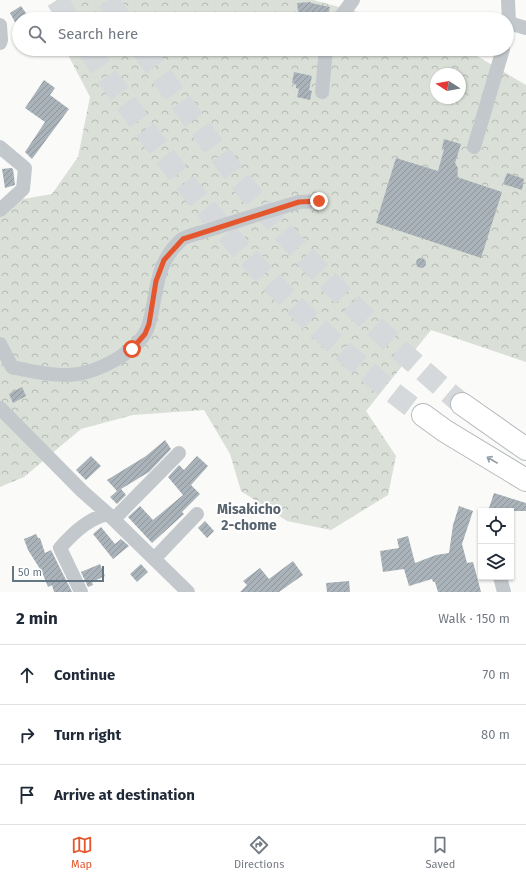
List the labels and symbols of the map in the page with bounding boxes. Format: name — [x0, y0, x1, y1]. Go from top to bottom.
north arrow — [430, 68, 466, 104]
route end — [310, 192, 328, 210]
route start — [123, 340, 141, 358]
one-way arrow — [486, 456, 498, 464]
district label: Misakicho 2-chome — [217, 501, 281, 534]
scale bar — [12, 564, 104, 583]

